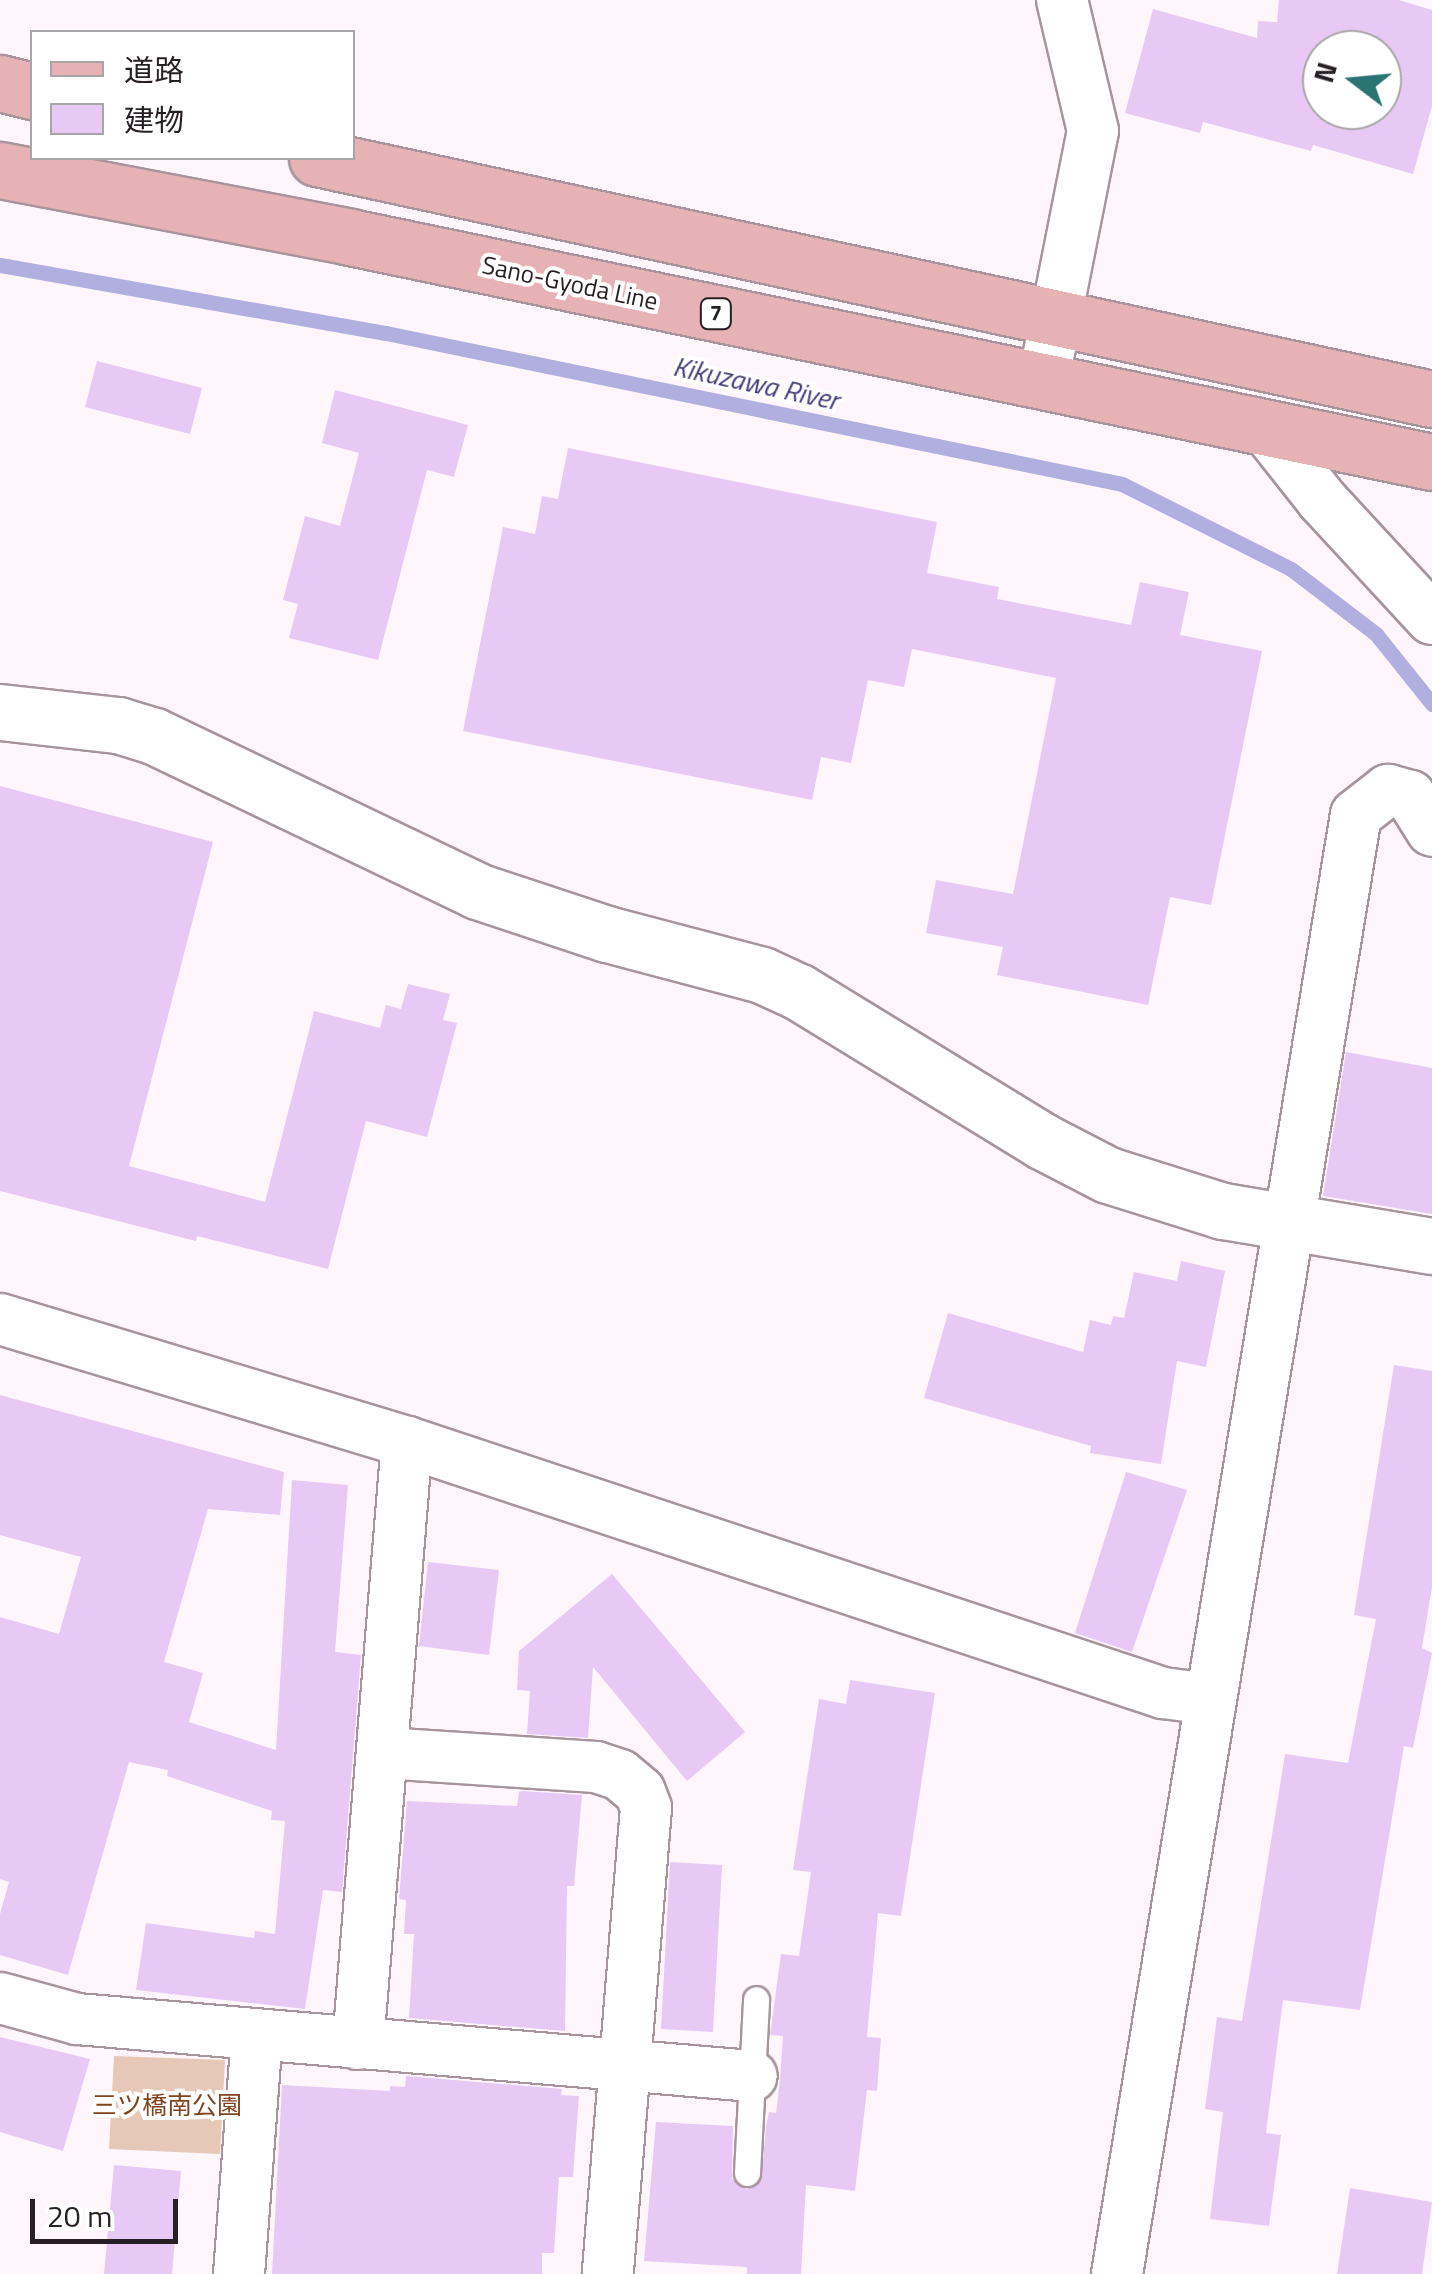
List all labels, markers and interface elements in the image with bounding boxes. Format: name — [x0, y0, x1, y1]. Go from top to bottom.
legend — [30, 30, 355, 160]
north arrow — [1302, 30, 1402, 130]
text: 道路 — [124, 47, 184, 93]
text: N — [1301, 57, 1348, 87]
text: 建物 — [124, 97, 184, 143]
street label: Sano-Gyoda Line — [479, 250, 661, 316]
road number: 7 — [698, 297, 734, 331]
water label: Kikuzawa River — [670, 349, 842, 417]
park label: 三ツ橋南公園 — [92, 2090, 242, 2120]
scale bar — [35, 2179, 182, 2241]
text: 20 m — [47, 2193, 112, 2239]

